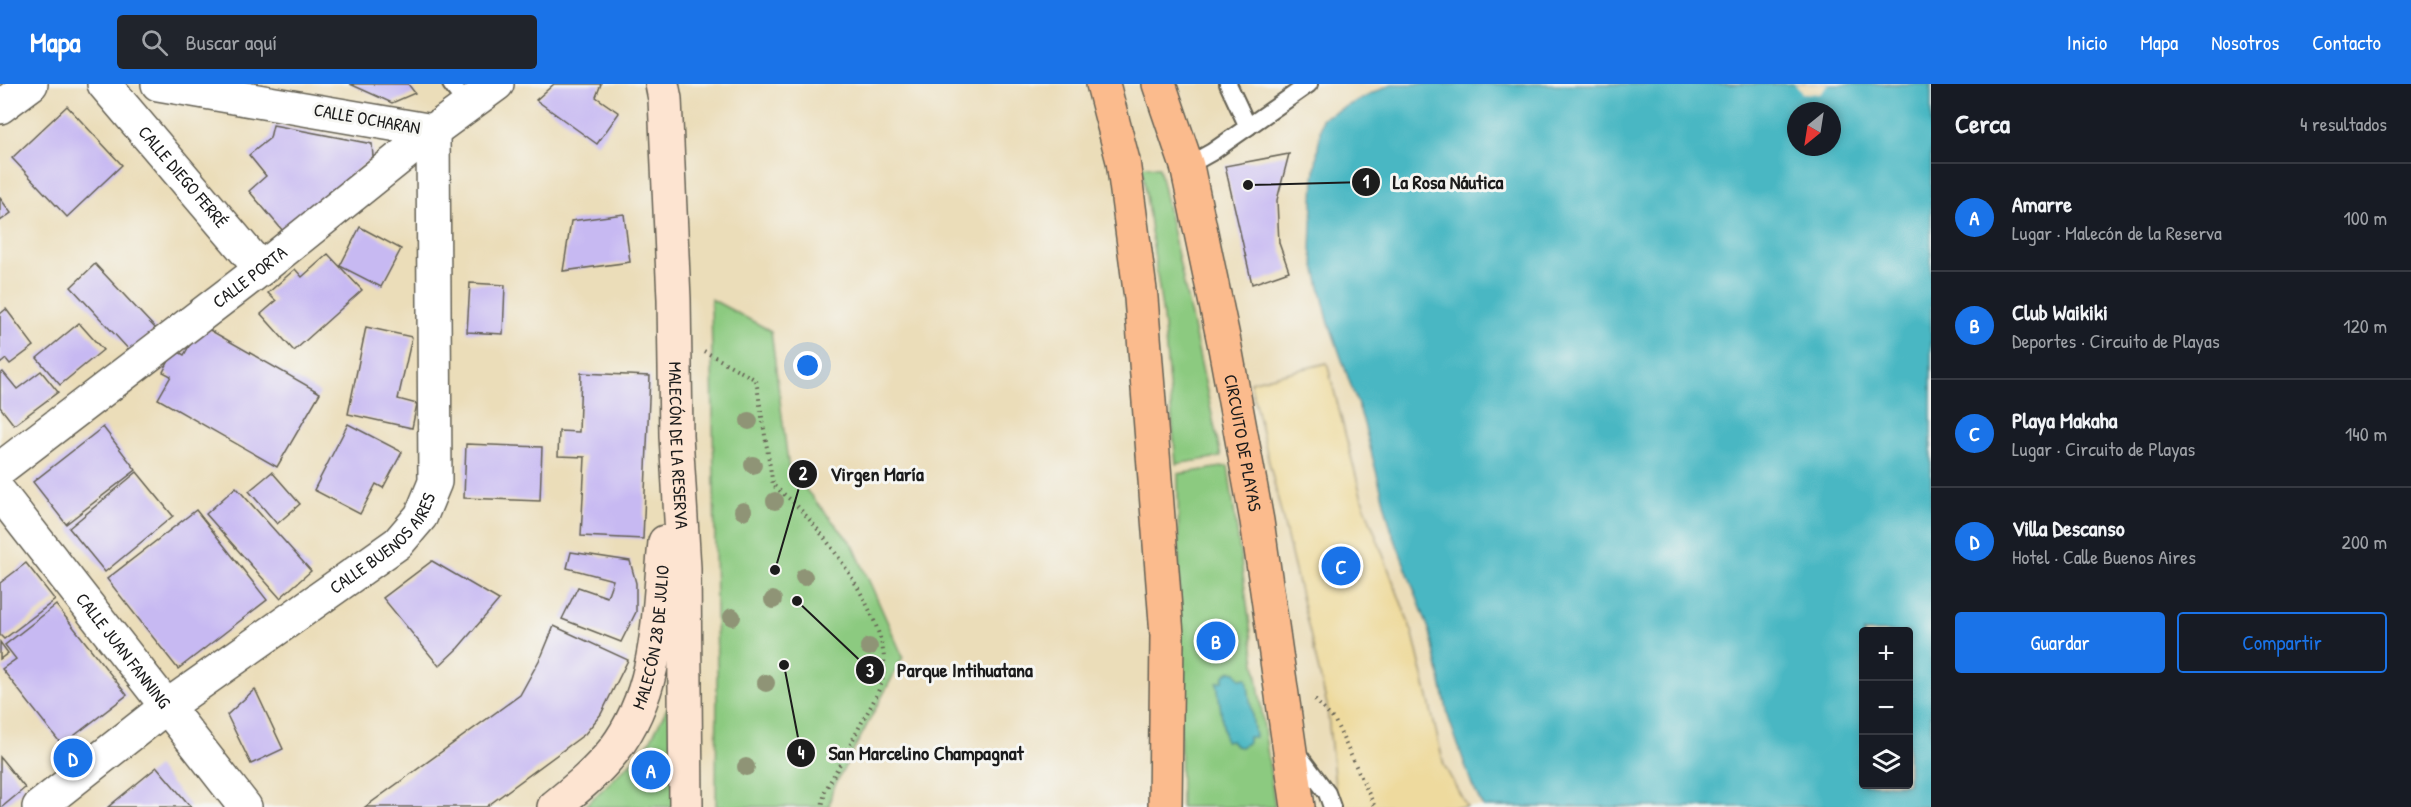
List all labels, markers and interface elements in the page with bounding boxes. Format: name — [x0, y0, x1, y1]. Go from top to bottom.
search box — [117, 15, 537, 69]
text: Mapa — [30, 23, 81, 61]
icon: search — [138, 26, 171, 59]
text: Buscar aquí — [186, 27, 277, 57]
text: Inicio — [2067, 28, 2107, 57]
text: Mapa — [2140, 28, 2178, 57]
text: Nosotros — [2211, 28, 2279, 57]
text: Contacto — [2312, 28, 2381, 57]
street label: CALLE OCHARAN — [312, 97, 422, 140]
north arrow — [1787, 102, 1841, 156]
text: Cerca — [1955, 106, 2010, 141]
text: 4 resultados — [2300, 110, 2387, 137]
street label: CALLE DIEGO FERRÉ — [133, 120, 234, 233]
callout: La Rosa Náutica — [1351, 163, 1515, 201]
text: La Rosa Náutica — [1393, 168, 1503, 195]
text: 1 — [1363, 169, 1370, 194]
text: Amarre — [2012, 189, 2072, 219]
text: A — [1970, 204, 1979, 231]
text: 100 m — [2344, 204, 2387, 231]
text: Lugar · Malecón de la Reserva — [2012, 219, 2222, 246]
street label: CALLE PORTA — [207, 240, 292, 314]
text: Club Waikiki — [2012, 297, 2108, 327]
text: B — [1969, 312, 1980, 339]
text: 120 m — [2343, 312, 2387, 339]
text: Deportes · Circuito de Playas — [2012, 327, 2220, 354]
your location — [793, 351, 822, 380]
street label: MALECÓN DE LA RESERVA — [663, 361, 695, 530]
street label: CIRCUITO DE PLAYAS — [1218, 372, 1268, 513]
text: Playa Makaha — [2012, 405, 2117, 435]
text: C — [1969, 420, 1980, 447]
text: 140 m — [2345, 420, 2387, 447]
text: Lugar · Circuito de Playas — [2012, 435, 2195, 462]
callout: Virgen María — [788, 455, 936, 493]
text: Virgen María — [830, 460, 924, 488]
text: 2 — [799, 461, 808, 486]
street label: CALLE BUENOS AIRES — [324, 489, 441, 600]
text: Villa Descanso — [2012, 513, 2125, 543]
text: D — [1970, 528, 1979, 555]
text: 200 m — [2342, 528, 2387, 555]
text: Hotel · Calle Buenos Aires — [2012, 543, 2196, 570]
pin: C — [1322, 544, 1360, 588]
street label: MALECÓN 28 DE JULIO — [626, 564, 675, 713]
street label: CALLE JUAN FANNING — [70, 587, 177, 714]
button: Guardar — [1955, 612, 2165, 673]
button: Compartir — [2177, 612, 2387, 673]
pin: B — [1196, 618, 1236, 664]
map controls — [1859, 627, 1913, 789]
button: + — [1859, 627, 1913, 681]
callout: Parque Intihuatana — [855, 651, 1045, 689]
text: Parque Intihuatana — [897, 656, 1033, 684]
text: 3 — [866, 658, 874, 683]
button: − — [1859, 681, 1913, 735]
callout: San Marcelino Champagnat — [786, 734, 1035, 772]
button: layers — [1859, 735, 1913, 789]
pin: D — [54, 736, 92, 780]
text: San Marcelino Champagnat — [828, 739, 1025, 767]
text: 4 — [798, 740, 805, 765]
pin: A — [632, 748, 670, 792]

